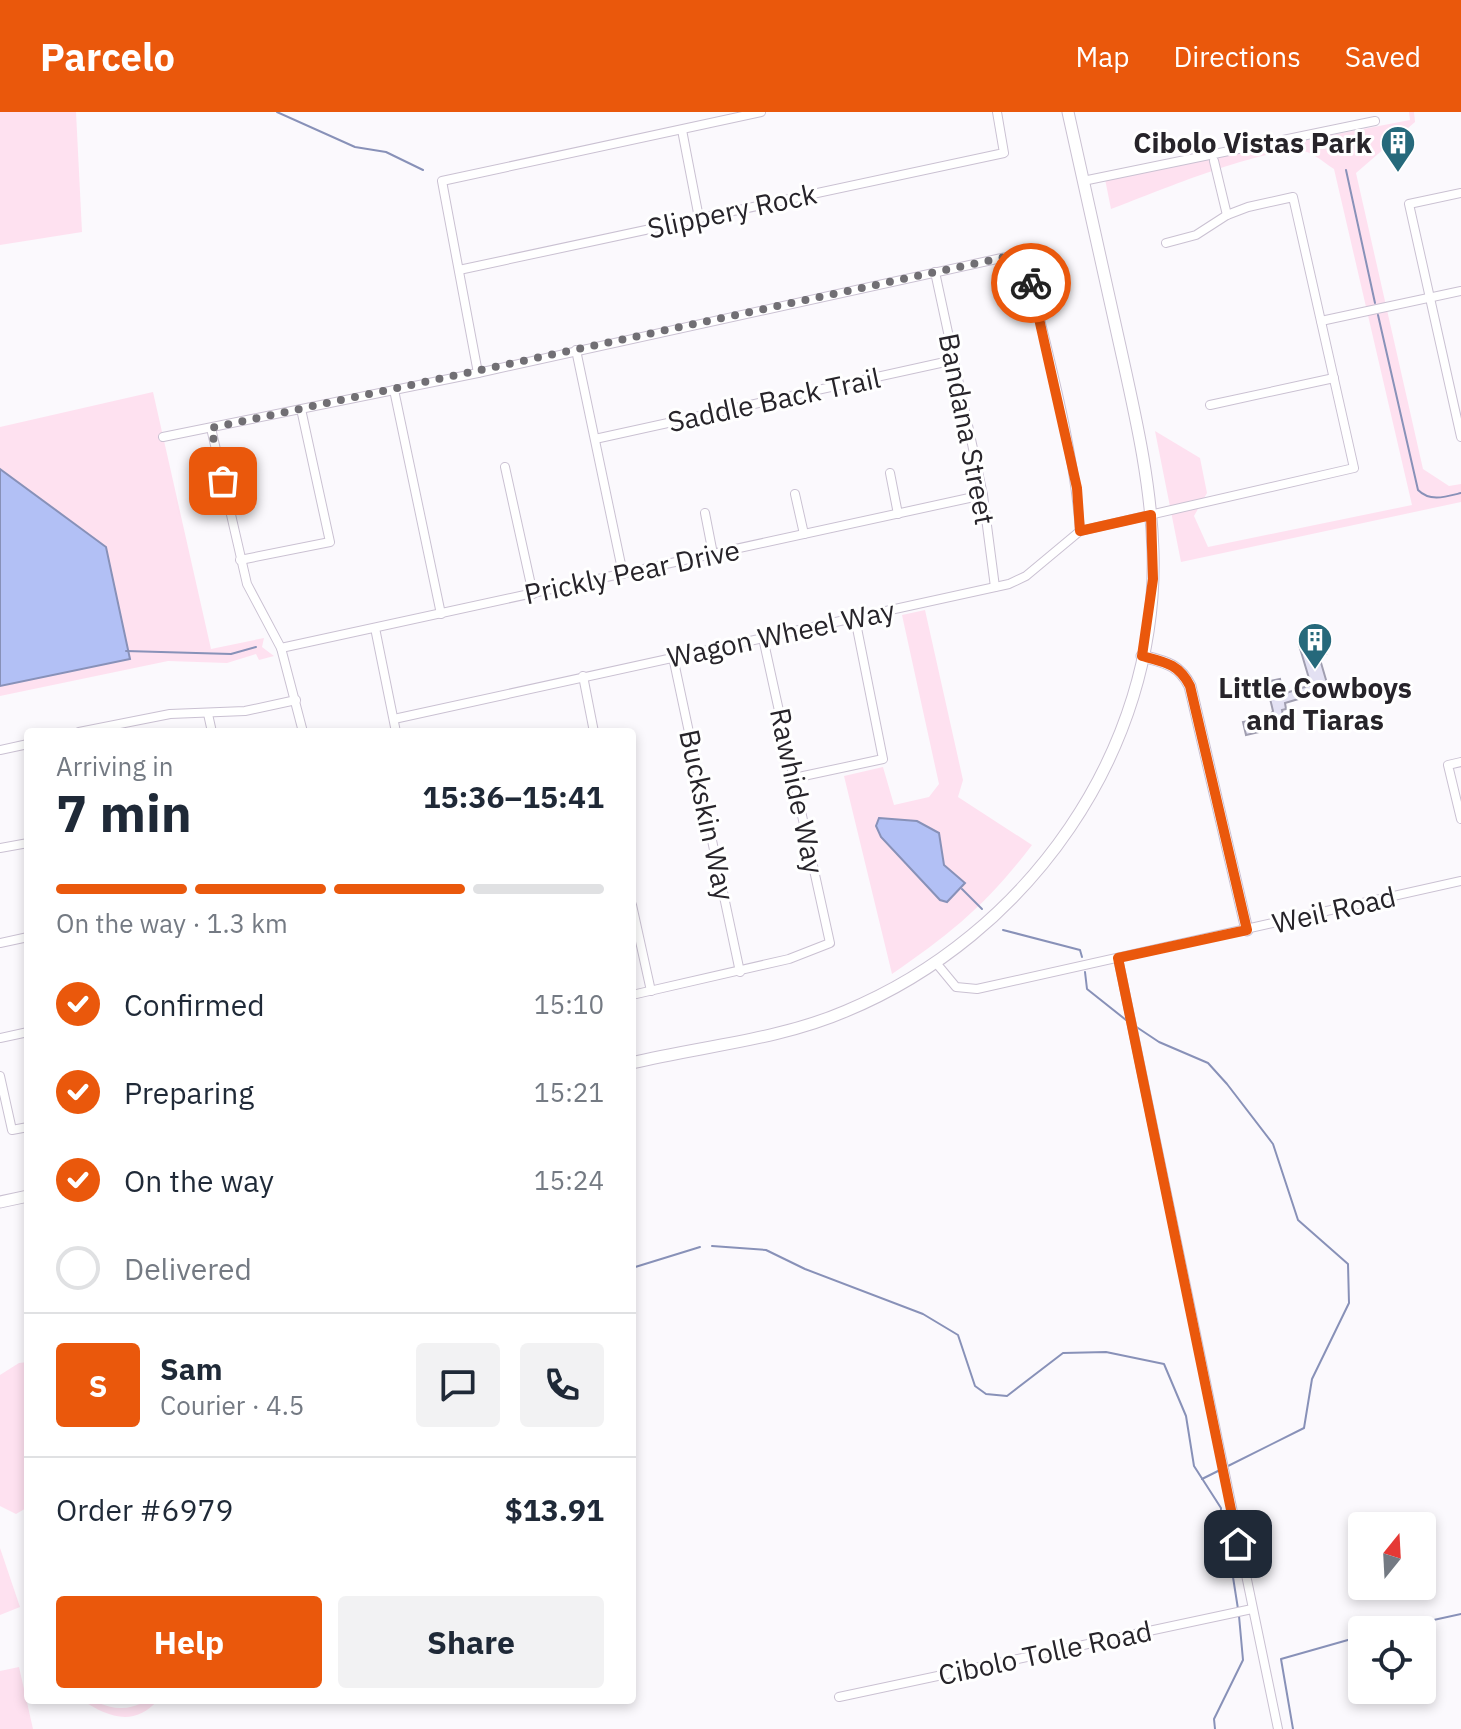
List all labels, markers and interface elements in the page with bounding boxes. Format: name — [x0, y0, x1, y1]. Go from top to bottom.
text: Parcelo — [40, 32, 175, 81]
text: Map — [1075, 38, 1129, 75]
text: Directions — [1173, 38, 1301, 75]
text: Saved — [1345, 38, 1421, 75]
place label: Cibolo Vistas Park — [1133, 124, 1373, 161]
building icon: Cibolo Vistas Park — [1379, 124, 1417, 174]
street label: Slippery Rock — [644, 174, 820, 246]
courier — [991, 243, 1071, 323]
icon: bike — [1009, 261, 1053, 305]
street label: Bandana Street — [931, 330, 1004, 528]
street label: Saddle Back Trail — [664, 359, 884, 440]
pin — [189, 447, 257, 515]
icon: bag — [201, 459, 245, 503]
street label: Prickly Pear Drive — [521, 531, 743, 612]
street label: Wagon Wheel Way — [664, 591, 898, 676]
building icon: Little Cowboys and Tiaras — [1296, 621, 1334, 671]
place label: Little Cowboys and Tiaras — [1218, 669, 1412, 738]
street label: Rawhide Way — [762, 705, 833, 877]
street label: Buckskin Way — [671, 726, 744, 904]
text: Arriving in — [56, 749, 173, 783]
text: 15:36–15:41 — [423, 777, 604, 816]
text: 7 min — [56, 779, 192, 846]
street label: Weil Road — [1269, 877, 1399, 942]
text: On the way · 1.3 km — [56, 906, 288, 940]
icon: check — [56, 982, 100, 1026]
text: Confirmed — [124, 985, 265, 1024]
text: 15:10 — [534, 987, 604, 1021]
icon: check — [56, 1070, 100, 1114]
text: Preparing — [124, 1073, 254, 1112]
text: 15:21 — [534, 1075, 604, 1109]
icon: check — [56, 1158, 100, 1202]
text: On the way — [124, 1161, 274, 1200]
text: 15:24 — [534, 1163, 604, 1197]
text: Delivered — [124, 1249, 252, 1288]
button: chat — [416, 1343, 500, 1427]
button: phone — [520, 1343, 604, 1427]
text: Sam — [160, 1349, 223, 1388]
text: S — [89, 1366, 107, 1405]
text: Courier · 4.5 — [160, 1388, 304, 1422]
text: Order #6979 — [56, 1490, 233, 1529]
text: $13.91 — [505, 1490, 604, 1529]
pin — [1204, 1510, 1272, 1578]
north arrow — [1348, 1512, 1436, 1600]
map controls — [1348, 1512, 1436, 1704]
icon: home — [1216, 1522, 1260, 1566]
button: Help — [56, 1596, 322, 1688]
button: Share — [338, 1596, 604, 1688]
street label: Cibolo Tolle Road — [935, 1612, 1155, 1693]
button: locate — [1348, 1616, 1436, 1704]

